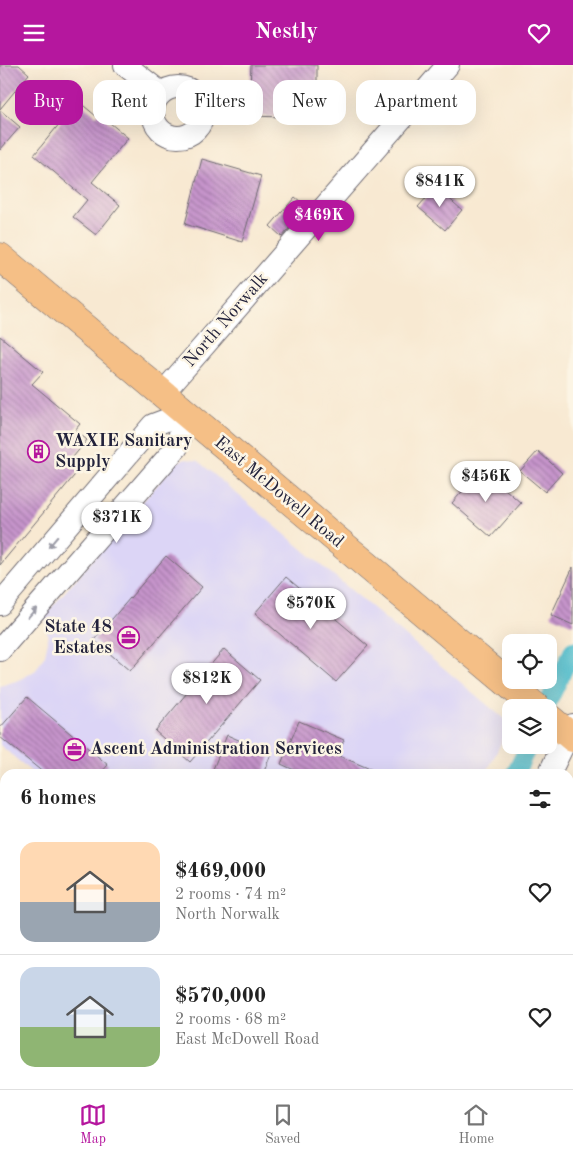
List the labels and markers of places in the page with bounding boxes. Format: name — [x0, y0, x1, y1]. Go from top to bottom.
pin: $841K — [405, 165, 475, 208]
pin: $469K — [284, 199, 354, 242]
place label: WAXIE Sanitary Supply — [55, 432, 193, 471]
building icon: WAXIE Sanitary Supply — [27, 439, 51, 463]
pin: $456K — [451, 461, 521, 503]
pin: $371K — [82, 501, 152, 544]
pin: $570K — [276, 587, 346, 630]
place label: State 48 Estates — [44, 618, 112, 657]
office icon: State 48 Estates — [116, 625, 140, 649]
pin: $812K — [172, 663, 242, 705]
office icon: Ascent Administration Services — [62, 737, 86, 761]
place label: Ascent Administration Services — [90, 740, 342, 758]

